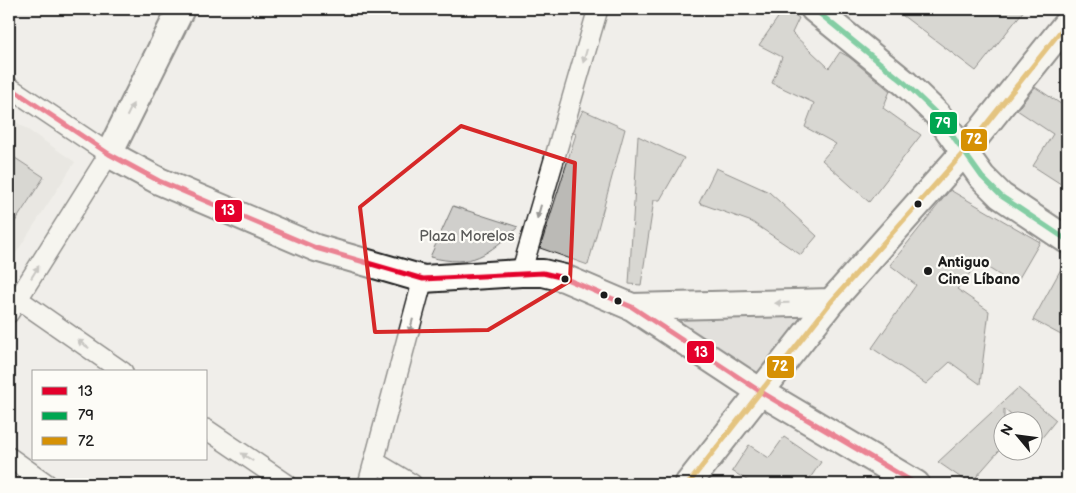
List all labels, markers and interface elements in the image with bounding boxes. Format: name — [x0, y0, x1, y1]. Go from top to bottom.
one-way arrow — [580, 48, 588, 63]
one-way arrow — [127, 103, 135, 117]
line badge: 79 — [929, 111, 958, 135]
text: 79 — [935, 115, 951, 132]
line badge: 72 — [960, 128, 988, 152]
text: 72 — [966, 131, 983, 148]
line badge: 13 — [214, 199, 243, 223]
unlabelled marker — [913, 199, 923, 209]
text: 13 — [221, 202, 235, 219]
one-way arrow — [535, 204, 543, 219]
park label: Plaza Morelos — [419, 227, 515, 246]
place label: Antiguo Cine Líbano — [937, 253, 1021, 289]
one-way arrow — [30, 265, 39, 278]
marker: Antiguo Cine Líbano — [922, 265, 934, 277]
unlabelled marker — [560, 274, 570, 284]
unlabelled marker — [599, 290, 609, 300]
unlabelled marker — [613, 296, 623, 306]
one-way arrow — [774, 299, 790, 307]
one-way arrow — [407, 318, 415, 333]
one-way arrow — [76, 339, 90, 349]
line badge: 13 — [686, 340, 715, 364]
text: 13 — [694, 344, 708, 361]
line badge: 72 — [766, 355, 795, 379]
text: 72 — [772, 358, 789, 375]
legend — [32, 370, 208, 460]
text: 13 — [78, 382, 93, 401]
text: 79 — [78, 406, 94, 425]
north arrow — [994, 410, 1044, 460]
text: N — [997, 421, 1017, 439]
text: 72 — [78, 432, 94, 451]
one-way arrow — [240, 452, 253, 462]

